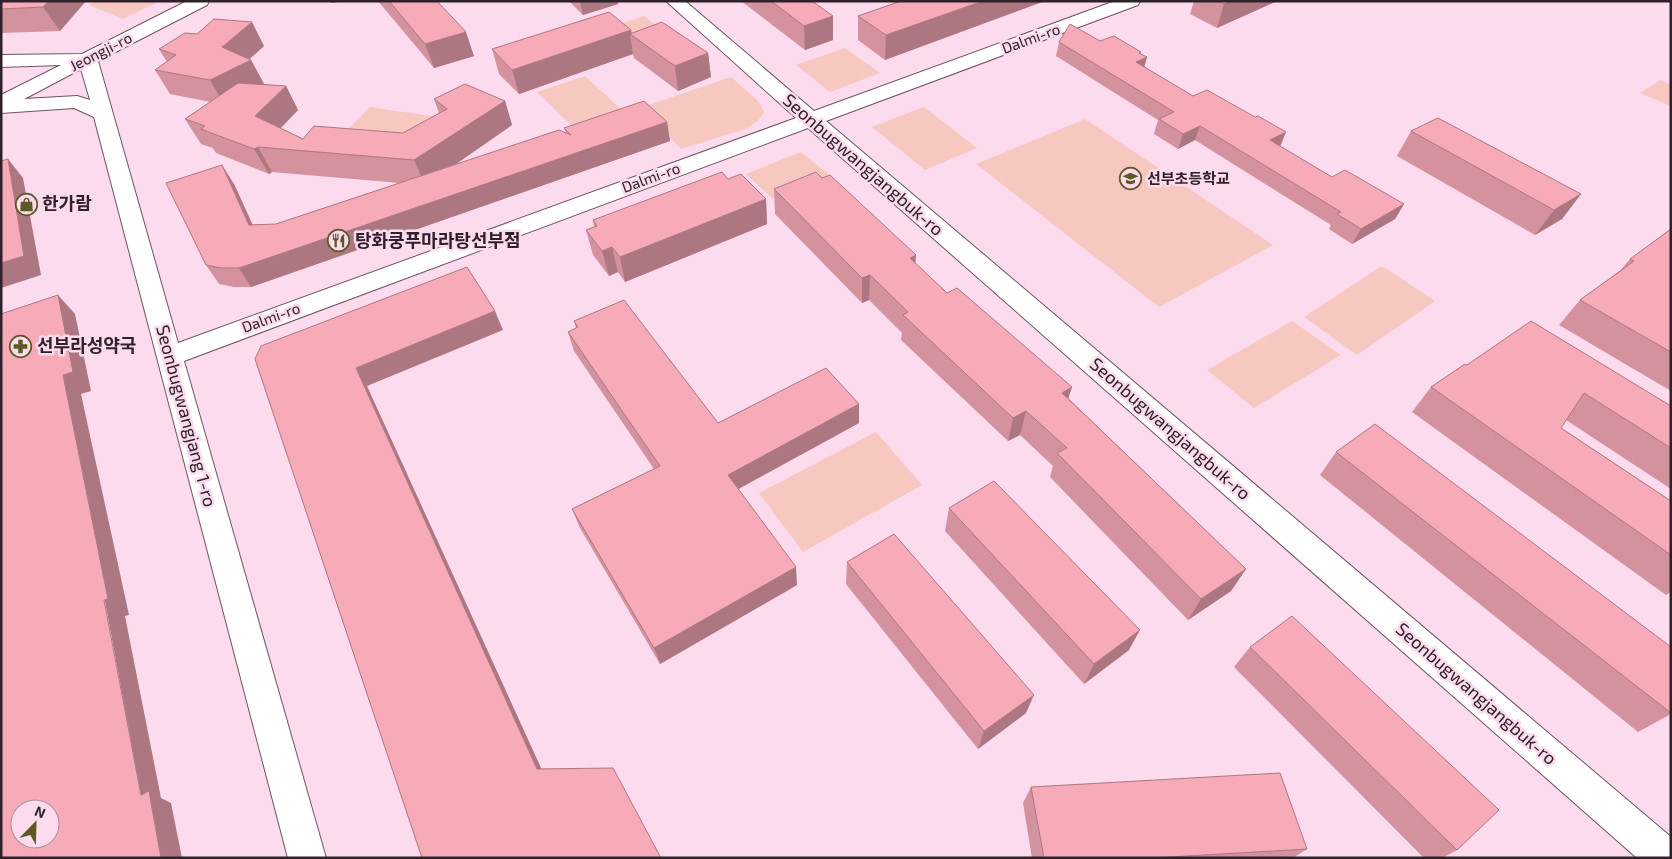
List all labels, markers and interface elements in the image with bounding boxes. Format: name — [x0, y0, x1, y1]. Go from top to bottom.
street label: Dalmi-ro — [999, 19, 1062, 57]
street label: Jeongji-ro — [66, 28, 135, 75]
street label: Seonbugwangjangbuk-ro — [779, 88, 948, 240]
street label: Dalmi-ro — [619, 158, 682, 196]
school or university icon: 선부초등학교 — [1119, 167, 1143, 191]
place label: 선부초등학교 — [1147, 169, 1230, 187]
shop icon: 한가람 — [14, 192, 38, 216]
place label: 한가람 — [42, 192, 92, 214]
restaurant icon: 탕화쿵푸마라탕선부점 — [327, 229, 351, 253]
place label: 탕화쿵푸마라탕선부점 — [355, 229, 521, 251]
street label: Dalmi-ro — [239, 298, 302, 336]
street label: Seonbugwangjang 1-ro — [152, 322, 222, 509]
pharmacy icon: 선부라성약국 — [9, 334, 33, 358]
place label: 선부라성약국 — [37, 334, 136, 356]
street label: Seonbugwangjangbuk-ro — [1086, 352, 1255, 504]
street label: Seonbugwangjangbuk-ro — [1392, 617, 1561, 769]
north arrow — [10, 799, 60, 849]
text: N — [32, 802, 48, 821]

